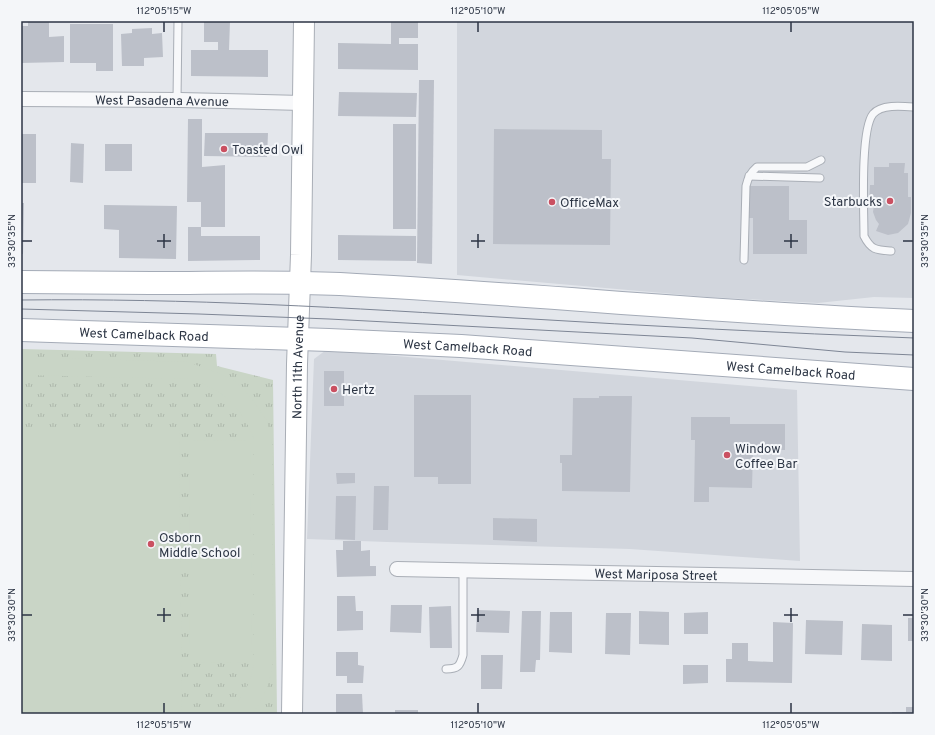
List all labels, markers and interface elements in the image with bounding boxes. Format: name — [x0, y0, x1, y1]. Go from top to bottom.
text: 112°05'15"W — [137, 5, 191, 18]
text: 112°05'10"W — [450, 5, 506, 18]
text: 112°05'05"W — [762, 5, 820, 18]
street label: West Pasadena Avenue — [95, 93, 229, 111]
place label: Toasted Owl — [232, 143, 303, 159]
marker: Toasted Owl — [219, 144, 229, 154]
place label: Starbucks — [824, 195, 882, 211]
place label: OfficeMax — [560, 196, 619, 212]
marker: Starbucks — [885, 196, 895, 206]
marker: OfficeMax — [547, 197, 557, 207]
text: 33°30'35"N — [6, 214, 19, 268]
text: 33°30'35"N — [919, 214, 932, 268]
street label: North 11th Avenue — [290, 315, 309, 419]
street label: West Camelback Road — [79, 326, 209, 346]
street label: West Camelback Road — [402, 337, 533, 361]
street label: West Camelback Road — [725, 359, 856, 385]
place label: Hertz — [342, 383, 375, 399]
marker: Hertz — [329, 384, 339, 394]
place label: Window Coffee Bar — [735, 442, 797, 473]
marker: Window Coffee Bar — [722, 450, 732, 460]
place label: Osborn Middle School — [159, 531, 241, 562]
marker: Osborn Middle School — [146, 539, 156, 549]
street label: West Mariposa Street — [594, 567, 718, 585]
text: 33°30'30"N — [6, 588, 19, 642]
text: 33°30'30"N — [919, 588, 932, 642]
text: 112°05'15"W — [137, 719, 191, 732]
text: 112°05'10"W — [450, 719, 506, 732]
text: 112°05'05"W — [762, 719, 820, 732]

